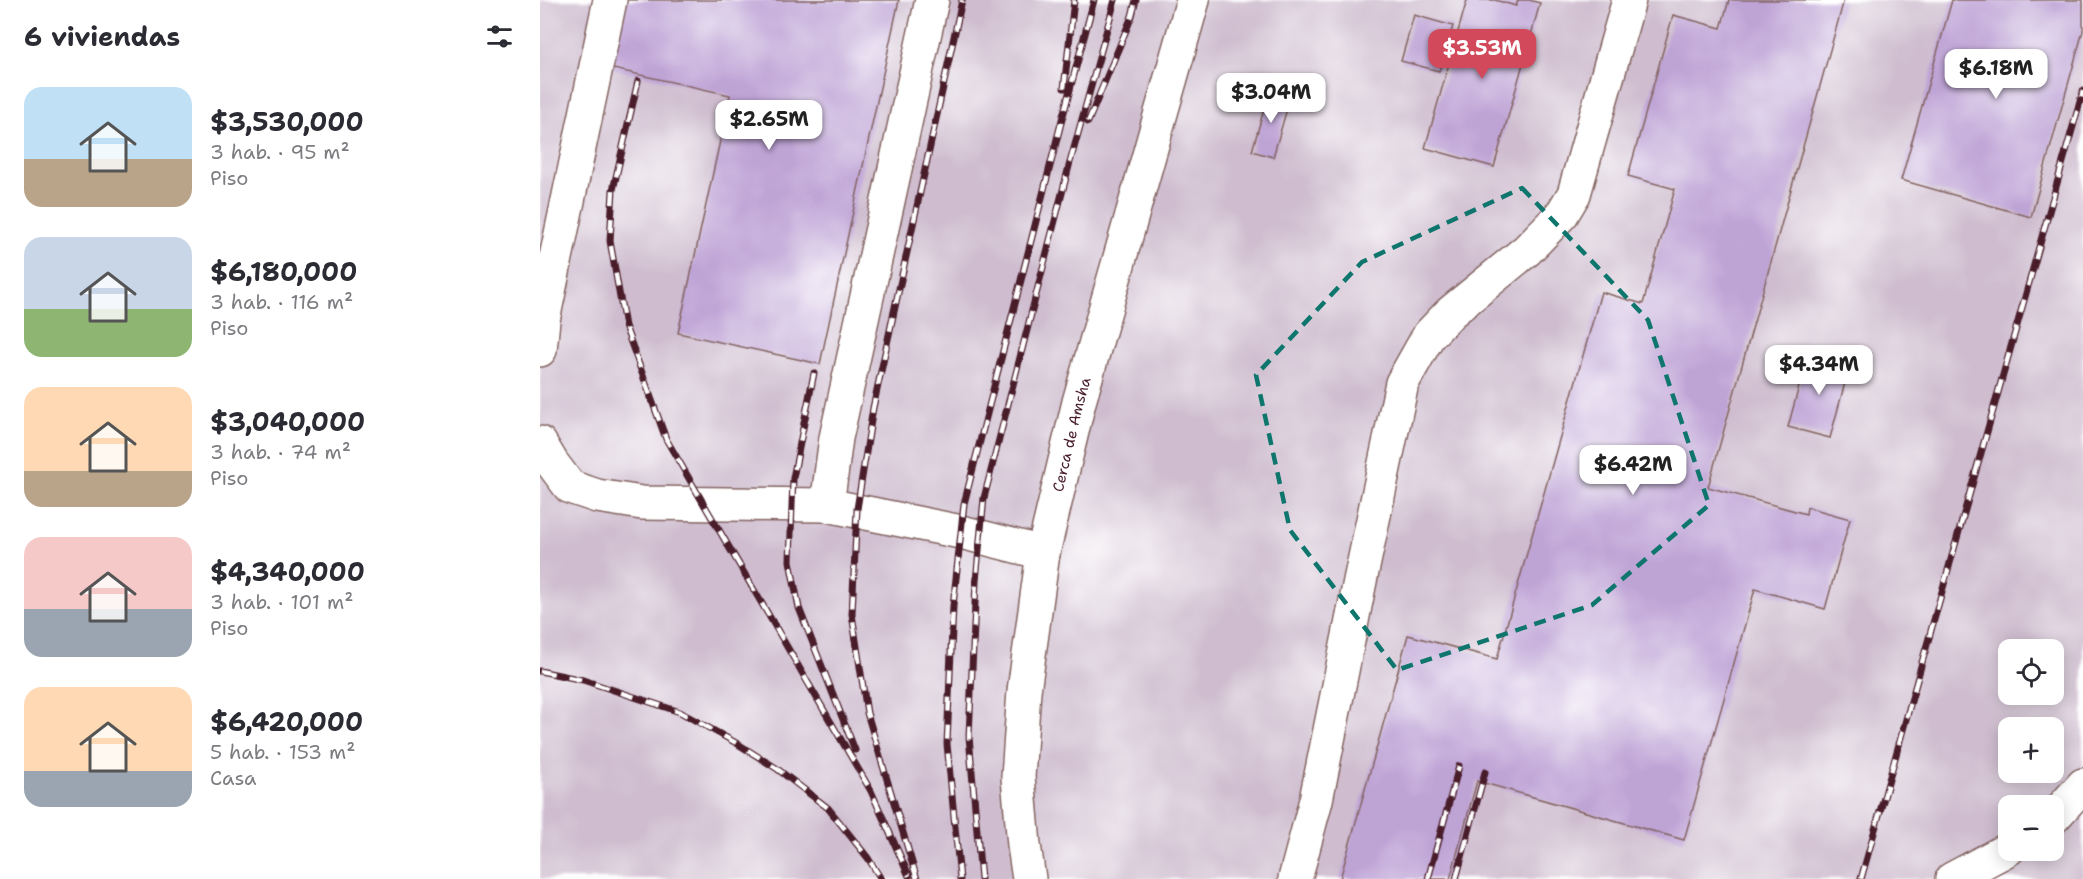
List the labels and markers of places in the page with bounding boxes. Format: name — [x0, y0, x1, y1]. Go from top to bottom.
pin: $3.53M — [1433, 29, 1531, 80]
pin: $6.18M — [1947, 49, 2045, 100]
pin: $3.04M — [1222, 73, 1320, 124]
pin: $2.65M — [720, 100, 818, 151]
pin: $4.34M — [1770, 345, 1868, 396]
pin: $6.42M — [1584, 445, 1682, 496]

